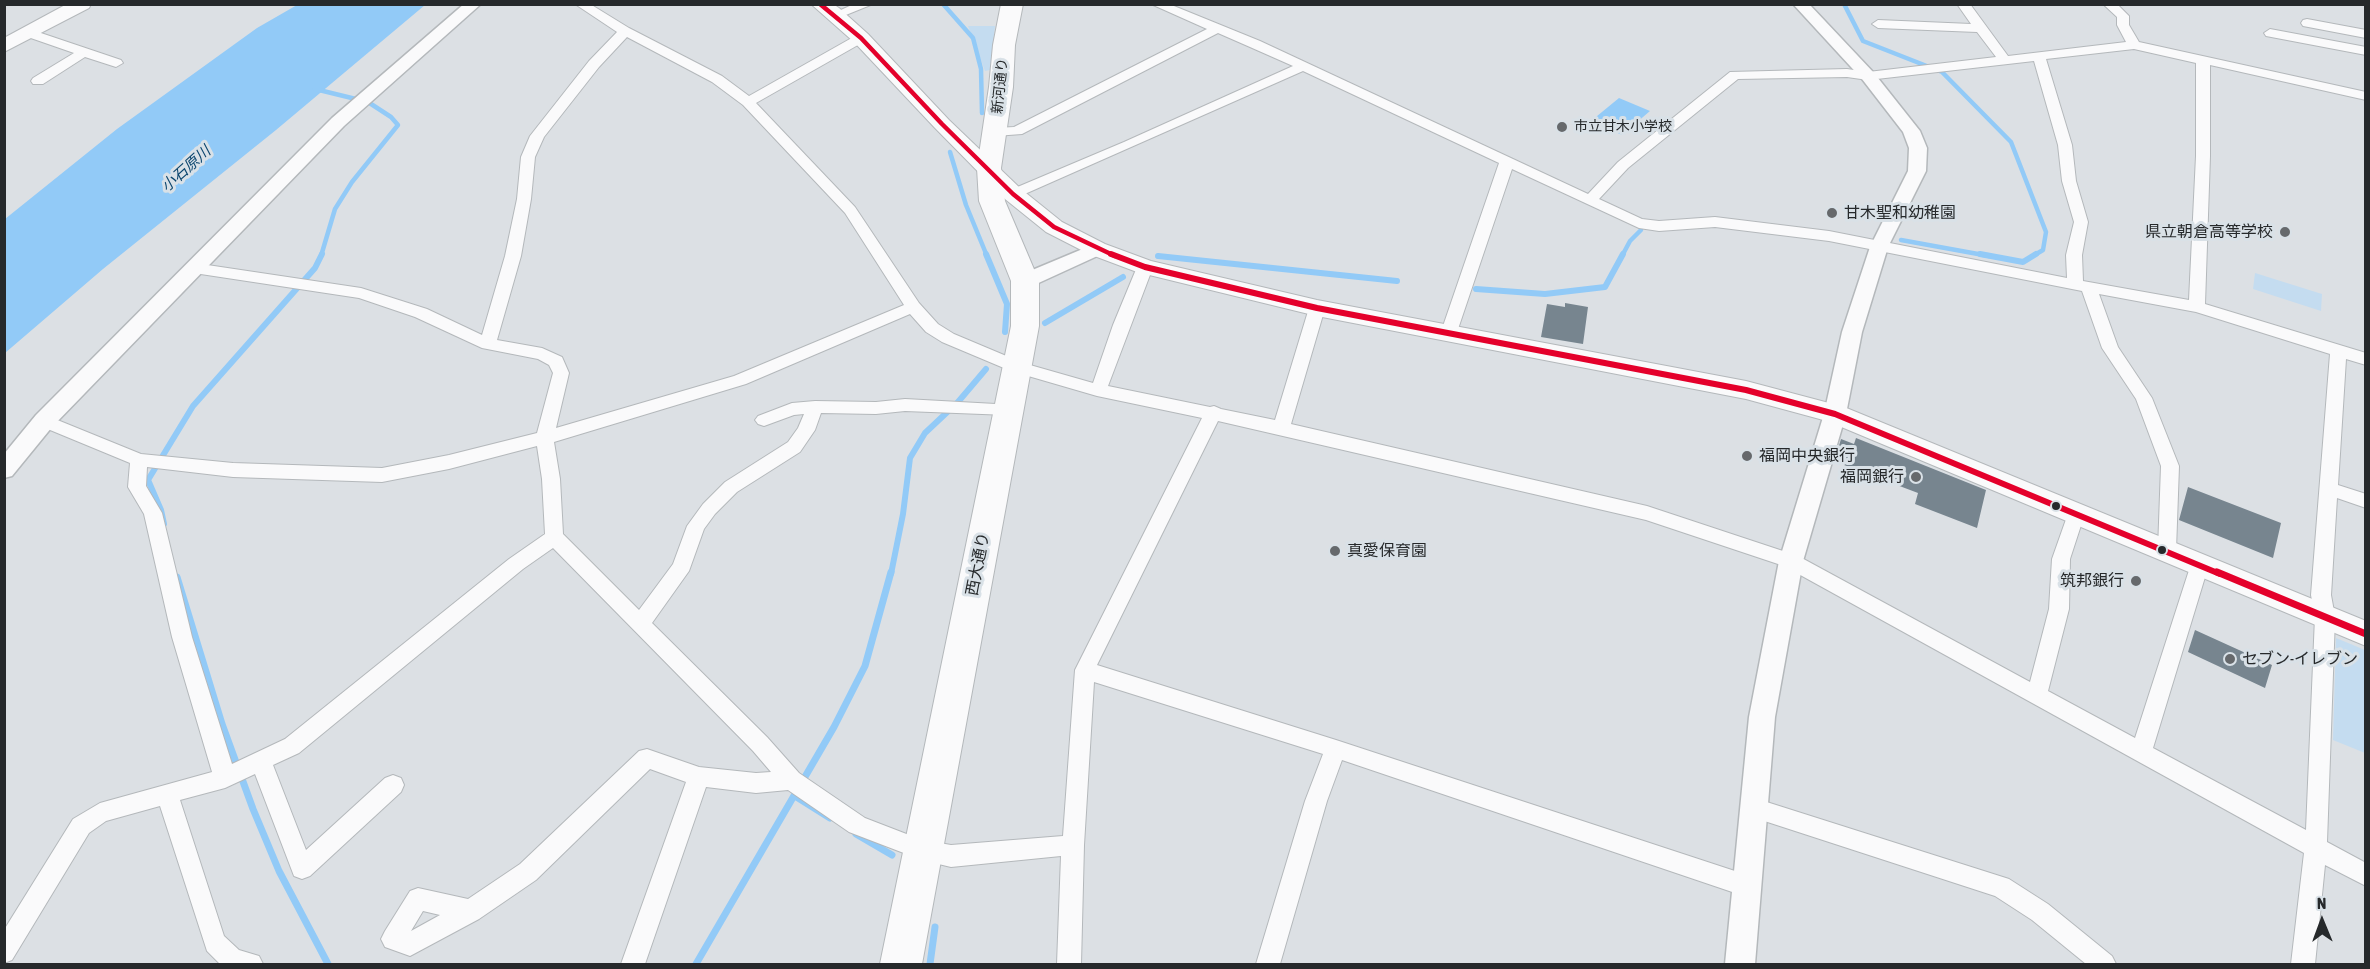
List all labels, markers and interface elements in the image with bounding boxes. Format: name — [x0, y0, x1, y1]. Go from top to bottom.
street label: 新河通り — [989, 57, 1011, 115]
place label: 市立甘木小学校 — [1574, 119, 1672, 135]
marker: 市立甘木小学校 — [1555, 120, 1569, 134]
water label: 小石原川 — [158, 142, 214, 196]
place label: 甘木聖和幼稚園 — [1844, 203, 1956, 223]
marker: 甘木聖和幼稚園 — [1825, 206, 1839, 220]
place label: 県立朝倉高等学校 — [2145, 222, 2273, 242]
marker: 県立朝倉高等学校 — [2278, 225, 2292, 239]
place label: 福岡中央銀行 — [1759, 446, 1855, 466]
marker: 福岡中央銀行 — [1740, 449, 1754, 463]
place label: 福岡銀行 — [1840, 467, 1904, 487]
marker: 福岡銀行 — [1909, 470, 1923, 484]
unlabelled marker — [2050, 500, 2062, 512]
street label: 西大通り — [962, 531, 994, 597]
place label: 真愛保育園 — [1347, 541, 1427, 561]
marker: 真愛保育園 — [1328, 544, 1342, 558]
unlabelled marker — [2156, 544, 2168, 556]
place label: 筑邦銀行 — [2060, 571, 2124, 591]
marker: 筑邦銀行 — [2129, 574, 2143, 588]
place label: セブン-イレブン — [2242, 649, 2358, 669]
marker: セブン-イレブン — [2223, 652, 2237, 666]
north arrow — [2292, 891, 2352, 951]
text: N — [2317, 894, 2327, 912]

